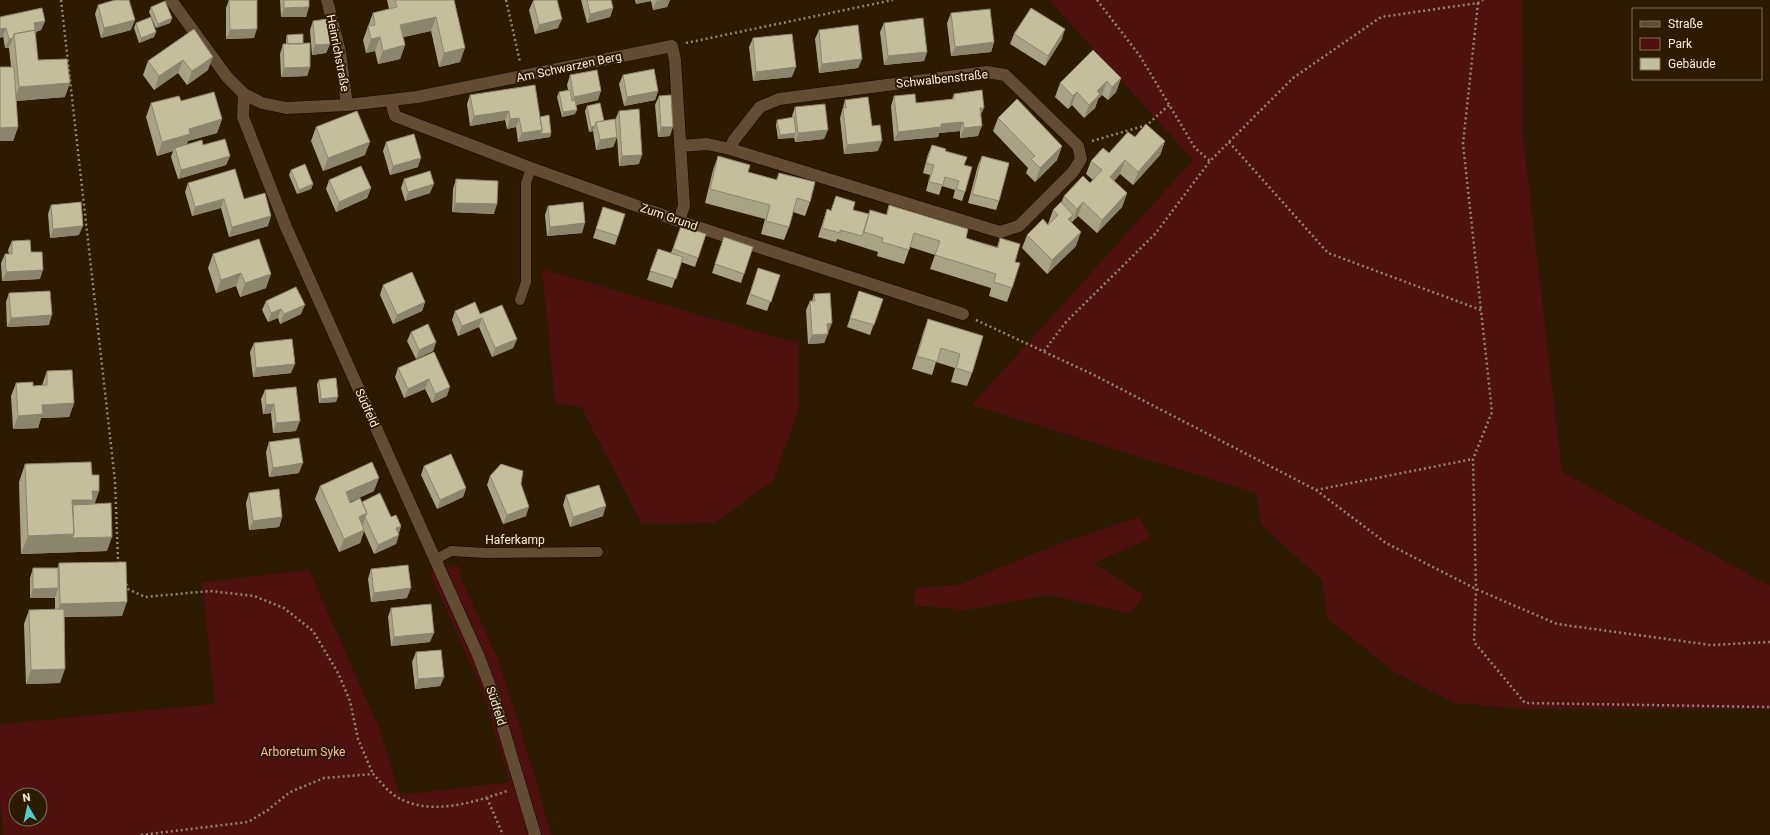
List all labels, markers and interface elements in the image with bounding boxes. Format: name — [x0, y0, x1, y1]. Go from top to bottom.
legend — [1632, 8, 1762, 80]
street label: Heinrichstraße — [324, 13, 352, 93]
text: Straße — [1668, 17, 1703, 31]
text: Park — [1668, 37, 1693, 51]
street label: Am Schwarzen Berg — [515, 49, 623, 85]
text: Gebäude — [1668, 57, 1716, 71]
street label: Schwalbenstraße — [895, 67, 989, 91]
street label: Zum Grund — [639, 201, 699, 233]
street label: Südfeld — [352, 387, 382, 429]
street label: Haferkamp — [485, 533, 545, 547]
street label: Südfeld — [483, 685, 509, 727]
park label: Arboretum Syke — [261, 745, 345, 759]
north arrow — [8, 787, 48, 827]
text: N — [22, 791, 32, 805]

